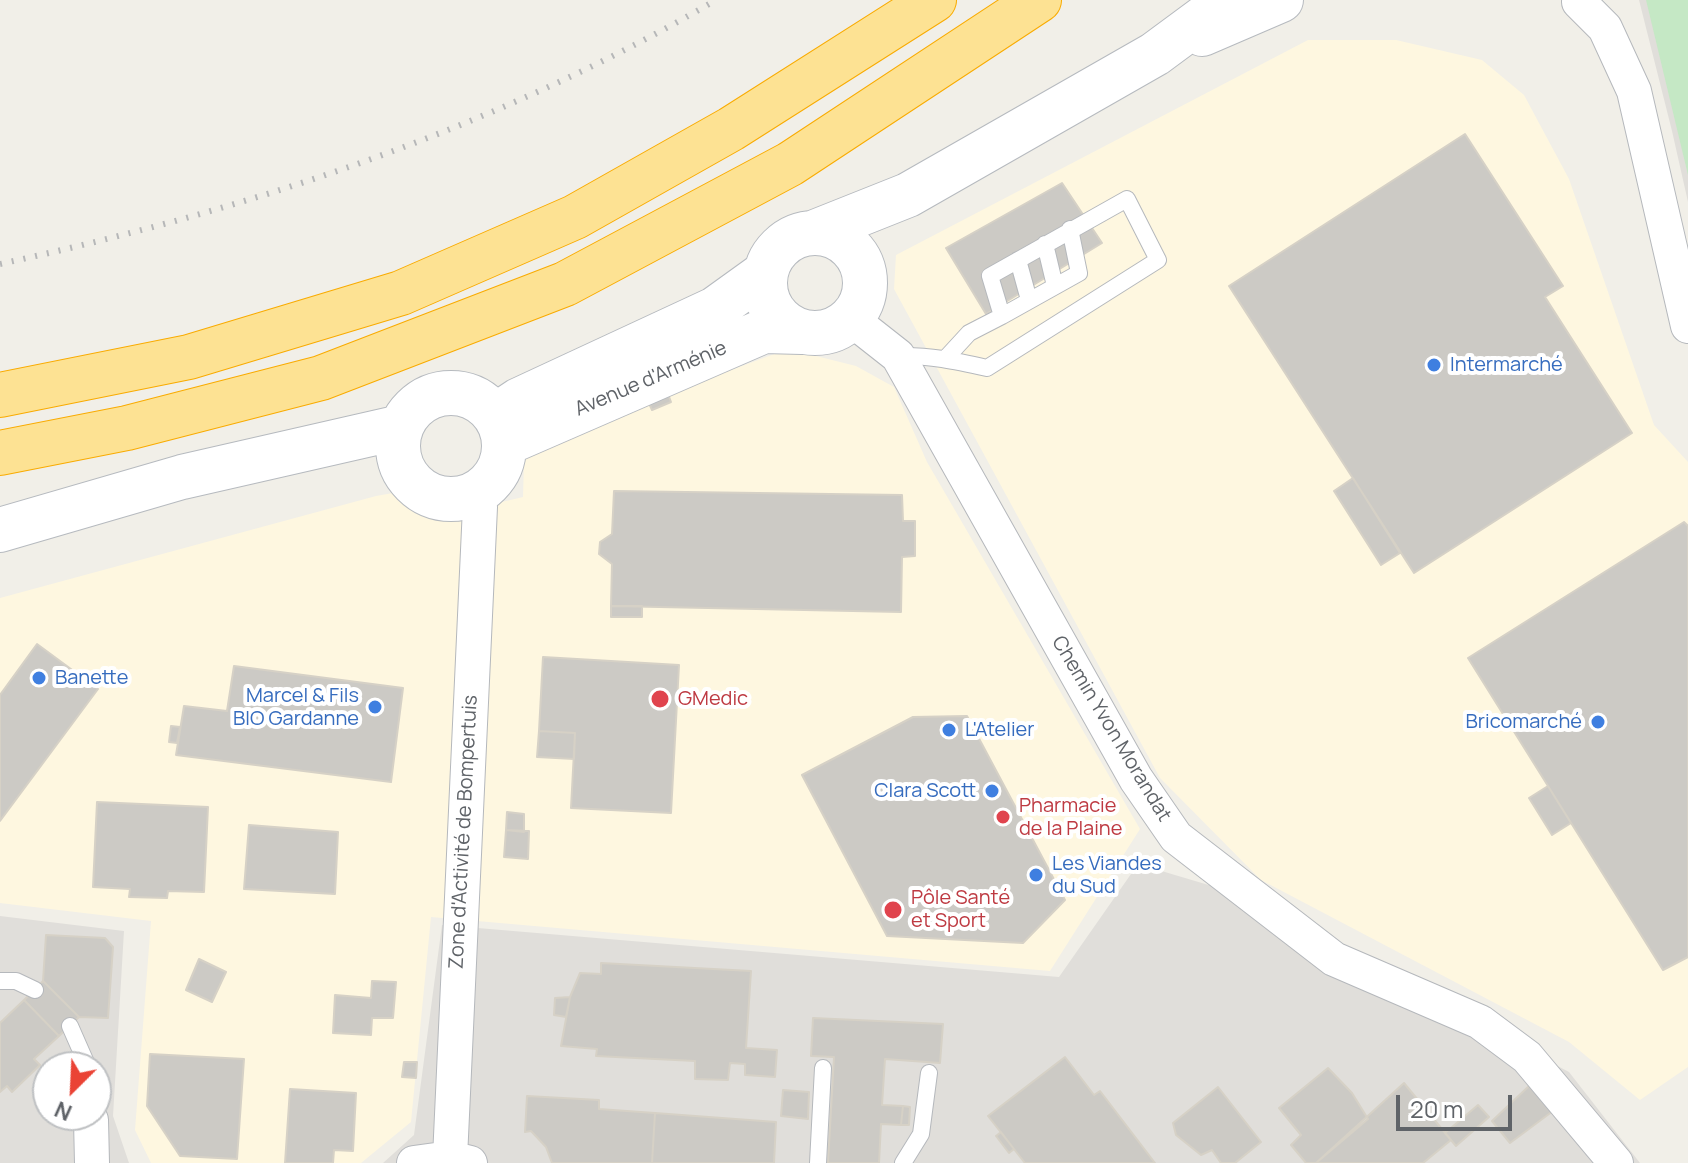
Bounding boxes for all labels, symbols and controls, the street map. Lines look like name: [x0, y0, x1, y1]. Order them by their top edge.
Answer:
street label: Avenue d'Arménie: [571, 336, 731, 422]
place label: Intermarché: [1450, 353, 1563, 377]
marker: Intermarché: [1425, 356, 1443, 374]
street label: Chemin Yvon Morandat: [1046, 632, 1176, 826]
place label: Banette: [55, 666, 128, 690]
marker: Banette: [30, 669, 48, 687]
place label: Marcel & Fils BIO Gardanne: [233, 684, 359, 731]
place label: GMedic: [678, 687, 748, 711]
marker: GMedic: [649, 688, 671, 710]
street label: Zone d'Activité de Bompertuis: [445, 694, 483, 970]
marker: Marcel & Fils BIO Gardanne: [366, 698, 384, 716]
place label: Bricomarché: [1466, 710, 1582, 734]
marker: Bricomarché: [1589, 713, 1607, 731]
place label: L'Atelier: [965, 718, 1034, 742]
marker: L'Atelier: [940, 721, 958, 739]
place label: Clara Scott: [874, 779, 976, 803]
marker: Clara Scott: [983, 782, 1001, 800]
place label: Pharmacie de la Plaine: [1019, 794, 1122, 841]
marker: Pharmacie de la Plaine: [994, 808, 1012, 826]
place label: Les Viandes du Sud: [1052, 852, 1162, 899]
marker: Les Viandes du Sud: [1027, 866, 1045, 884]
place label: Pôle Santé et Sport: [911, 886, 1010, 933]
marker: Pôle Santé et Sport: [882, 899, 904, 921]
north arrow: [32, 1051, 112, 1131]
scale bar: [1400, 1079, 1516, 1129]
text: 20 m: [1410, 1092, 1463, 1125]
text: N: [50, 1094, 76, 1128]

